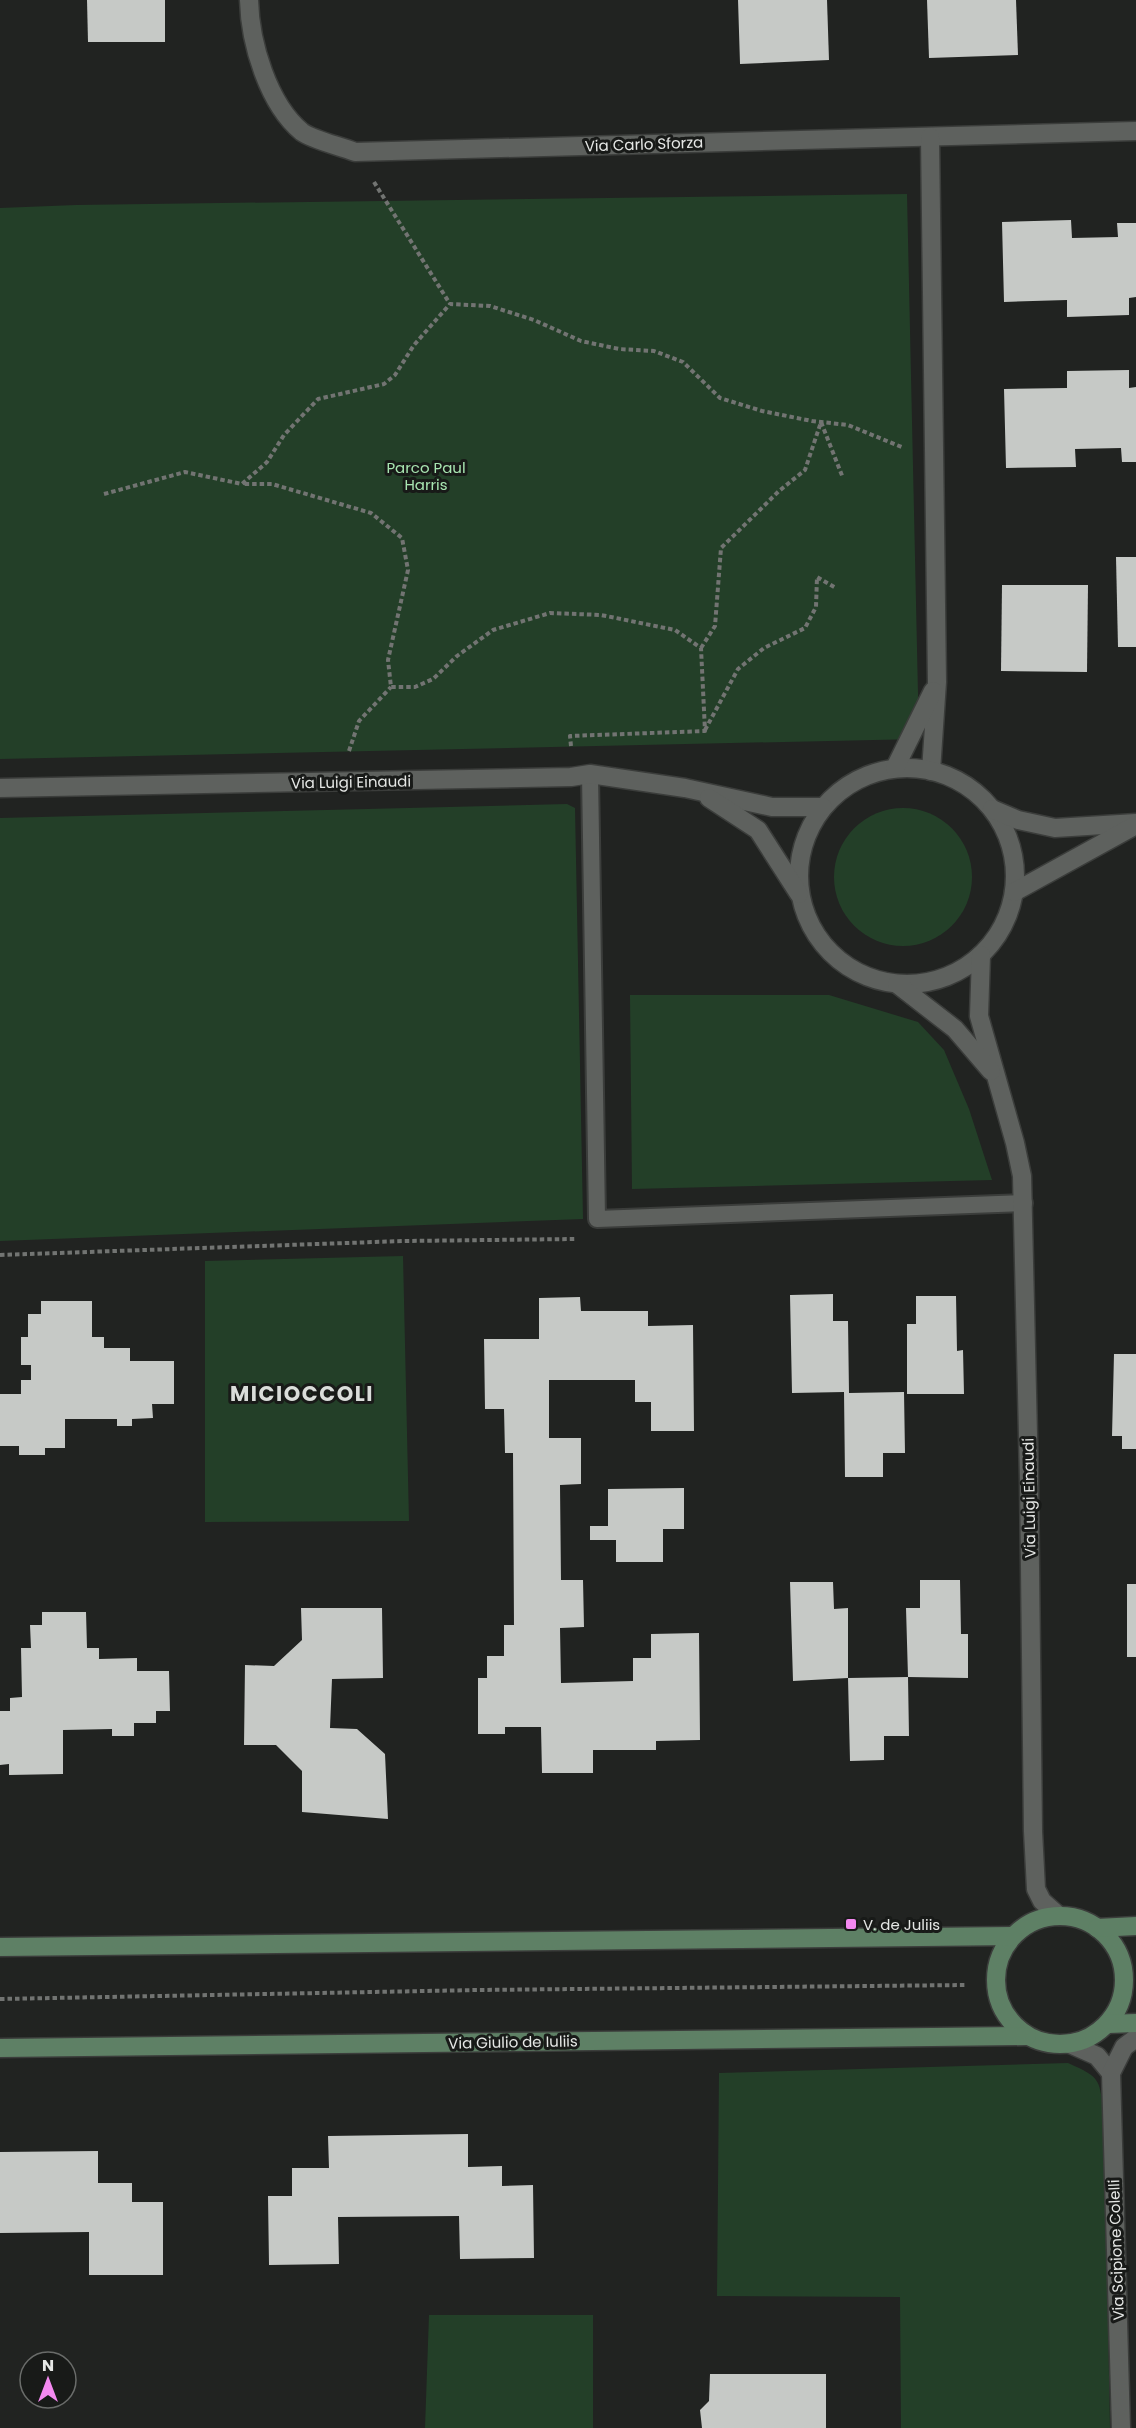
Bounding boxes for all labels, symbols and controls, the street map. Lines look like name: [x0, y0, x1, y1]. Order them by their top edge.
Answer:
street label: Via Carlo Sforza: [584, 131, 704, 157]
park label: Parco Paul Harris: [386, 457, 466, 495]
street label: Via Luigi Einaudi: [291, 770, 411, 794]
district label: MICIOCCOLI: [230, 1379, 374, 1408]
street label: Via Luigi Einaudi: [1017, 1438, 1041, 1558]
place label: V. de Juliis: [863, 1914, 940, 1935]
marker: V. de Juliis: [844, 1917, 858, 1931]
street label: Via Giulio de Iuliis: [448, 2030, 578, 2054]
street label: Via Scipione Colelli: [1103, 2179, 1129, 2321]
north arrow: [18, 2350, 78, 2410]
text: N: [42, 2354, 54, 2377]

